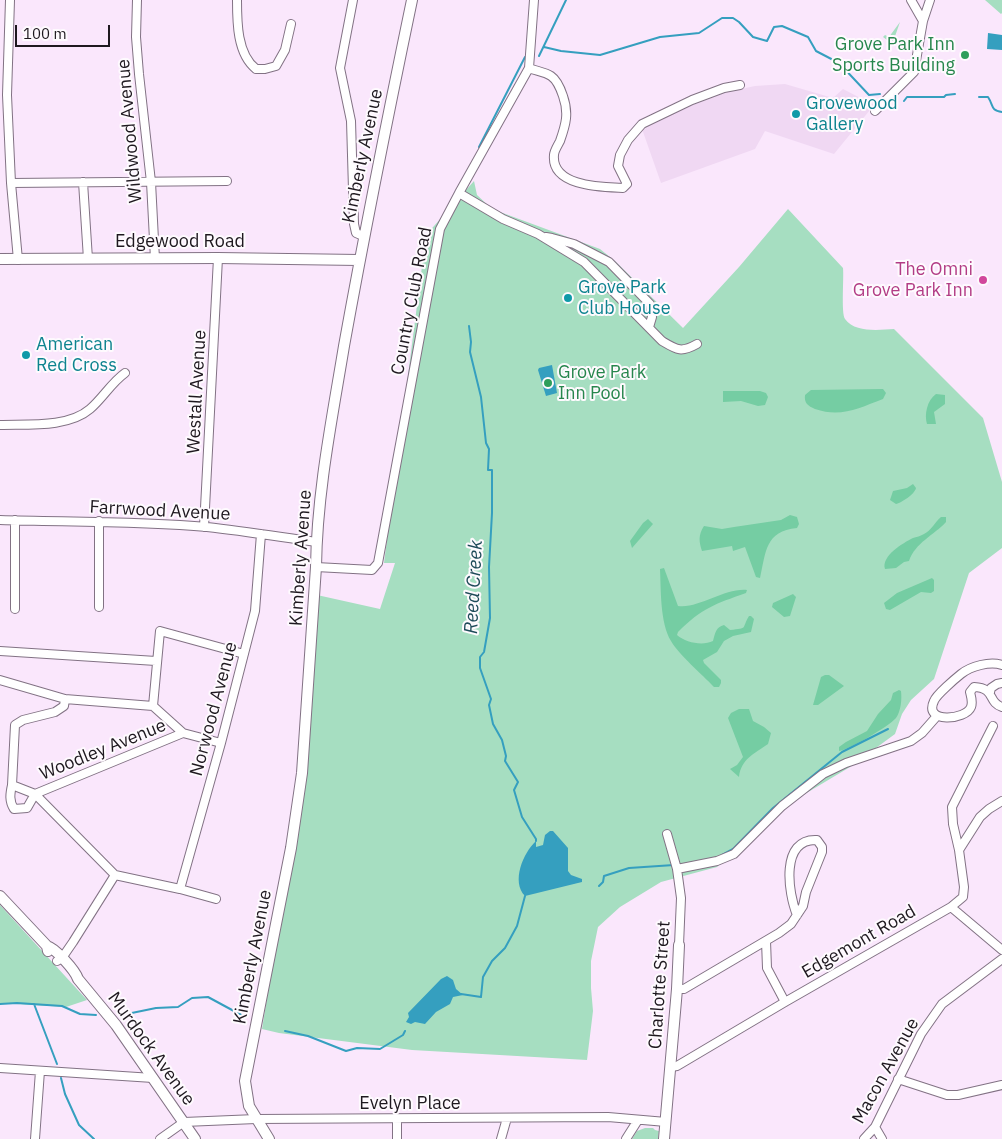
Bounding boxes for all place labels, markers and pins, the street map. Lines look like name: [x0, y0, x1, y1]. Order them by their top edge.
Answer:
place label: Grove Park Inn Sports Building: [832, 34, 955, 76]
marker: Grove Park Inn Sports Building: [959, 49, 971, 61]
place label: Grovewood Gallery: [806, 93, 898, 136]
marker: Grovewood Gallery: [790, 108, 802, 120]
place label: The Omni Grove Park Inn: [853, 259, 973, 302]
marker: The Omni Grove Park Inn: [977, 274, 989, 286]
place label: Grove Park Club House: [578, 277, 671, 320]
marker: Grove Park Club House: [562, 292, 574, 304]
place label: American Red Cross: [36, 334, 117, 376]
marker: American Red Cross: [20, 349, 32, 361]
place label: Grove Park Inn Pool: [558, 362, 646, 404]
marker: Grove Park Inn Pool: [542, 377, 554, 389]

